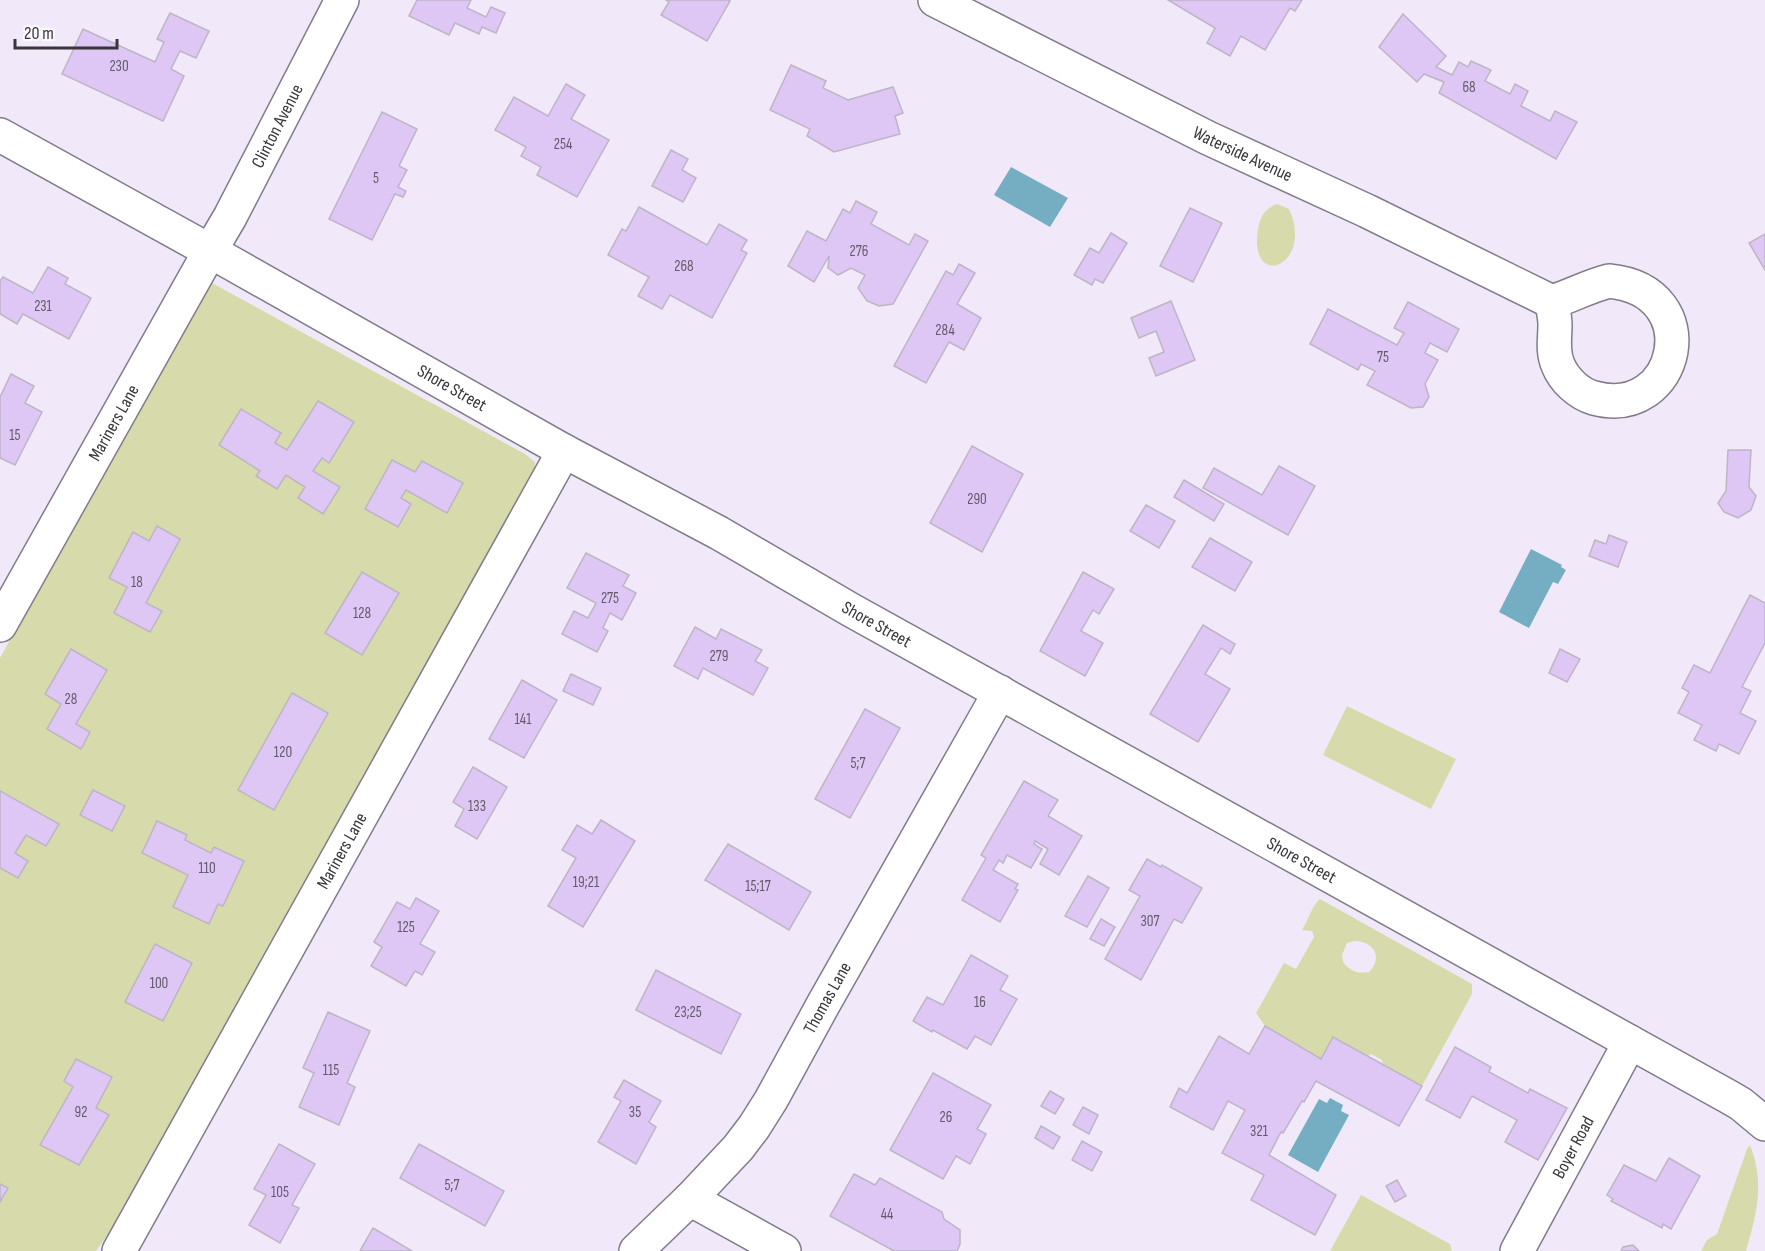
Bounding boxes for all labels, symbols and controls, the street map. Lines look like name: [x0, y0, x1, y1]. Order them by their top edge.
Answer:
scale bar: [15, 12, 117, 50]
text: 20 m: [24, 23, 54, 44]
house number: 230: [109, 57, 129, 76]
house number: 68: [1462, 78, 1476, 97]
street label: Clinton Avenue: [247, 81, 307, 171]
street label: Waterside Avenue: [1189, 122, 1296, 186]
house number: 254: [554, 135, 572, 154]
house number: 5: [373, 169, 379, 188]
house number: 276: [850, 242, 868, 261]
house number: 268: [674, 257, 694, 276]
house number: 231: [34, 297, 53, 316]
house number: 284: [935, 321, 955, 340]
house number: 75: [1377, 348, 1389, 367]
street label: Shore Street: [414, 360, 491, 416]
street label: Mariners Lane: [84, 381, 143, 464]
house number: 15: [9, 426, 21, 445]
house number: 290: [967, 490, 987, 509]
house number: 18: [131, 573, 143, 592]
house number: 275: [601, 589, 619, 608]
street label: Shore Street: [838, 597, 915, 652]
house number: 128: [353, 604, 371, 623]
house number: 279: [710, 647, 728, 666]
house number: 28: [65, 690, 77, 709]
house number: 141: [515, 710, 532, 729]
house number: 120: [274, 743, 292, 762]
house number: 5;7: [851, 754, 865, 773]
house number: 133: [468, 797, 486, 816]
street label: Mariners Lane: [312, 809, 371, 893]
street label: Shore Street: [1263, 832, 1340, 888]
house number: 110: [198, 859, 216, 878]
house number: 19;21: [573, 873, 600, 892]
house number: 15;17: [745, 877, 771, 896]
house number: 307: [1141, 912, 1159, 931]
house number: 125: [397, 918, 415, 937]
street label: Thomas Lane: [799, 958, 856, 1037]
house number: 100: [150, 974, 168, 993]
house number: 16: [974, 993, 986, 1012]
house number: 23;25: [674, 1003, 702, 1022]
house number: 115: [323, 1061, 339, 1080]
house number: 92: [75, 1103, 87, 1122]
house number: 35: [629, 1103, 641, 1122]
house number: 26: [940, 1108, 952, 1127]
street label: Boyer Road: [1548, 1113, 1598, 1182]
house number: 321: [1250, 1122, 1269, 1141]
house number: 5;7: [445, 1176, 459, 1195]
house number: 105: [271, 1183, 289, 1202]
house number: 44: [881, 1205, 893, 1224]

